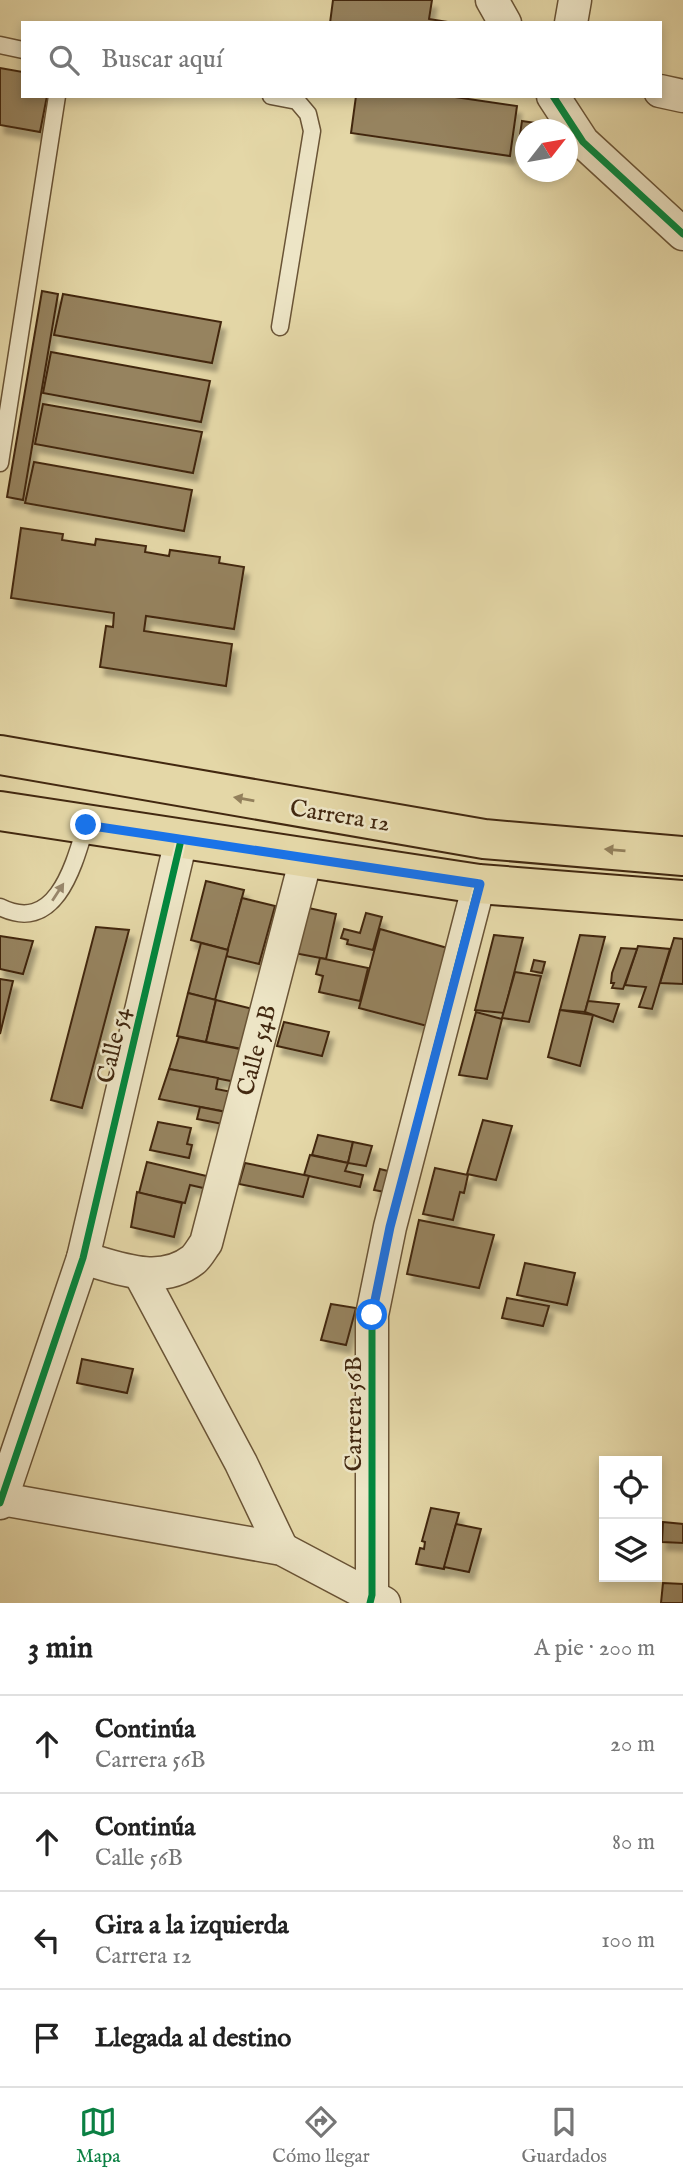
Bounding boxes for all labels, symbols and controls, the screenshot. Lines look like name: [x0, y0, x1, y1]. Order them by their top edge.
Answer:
search box: [21, 21, 662, 98]
icon: search: [45, 41, 83, 79]
text: Buscar aquí: [101, 43, 223, 76]
north arrow: [515, 119, 578, 182]
one-way arrow: [233, 793, 255, 804]
street label: Carrera 12: [288, 793, 392, 840]
route end: [70, 809, 101, 840]
one-way arrow: [604, 844, 626, 855]
one-way arrow: [52, 882, 65, 902]
street label: Calle 54B: [230, 1001, 284, 1099]
street label: Calle 54: [91, 1004, 138, 1086]
route start: [356, 1299, 387, 1330]
street label: Carrera 56B: [339, 1356, 370, 1472]
map controls: [599, 1456, 662, 1582]
button: locate: [599, 1456, 662, 1519]
button: layers: [599, 1519, 662, 1582]
text: 3 min: [28, 1630, 93, 1668]
text: A pie · 200 m: [534, 1634, 655, 1663]
text: Continúa: [95, 1713, 196, 1746]
icon: ahead: [28, 1725, 66, 1763]
text: 20 m: [610, 1730, 655, 1759]
text: Carrera 56B: [95, 1746, 205, 1775]
text: Continúa: [95, 1811, 196, 1844]
icon: ahead: [28, 1823, 66, 1861]
text: 80 m: [612, 1828, 655, 1857]
text: Calle 56B: [95, 1844, 183, 1873]
text: Gira a la izquierda: [95, 1909, 289, 1942]
icon: left: [28, 1921, 66, 1959]
text: 100 m: [601, 1926, 655, 1955]
text: Carrera 12: [95, 1942, 192, 1971]
icon: arrive: [28, 2019, 66, 2057]
text: Llegada al destino: [95, 2022, 291, 2055]
tab: Mapa: [76, 2103, 121, 2169]
tab: Cómo llegar: [272, 2103, 370, 2169]
tab: Guardados: [522, 2103, 607, 2169]

